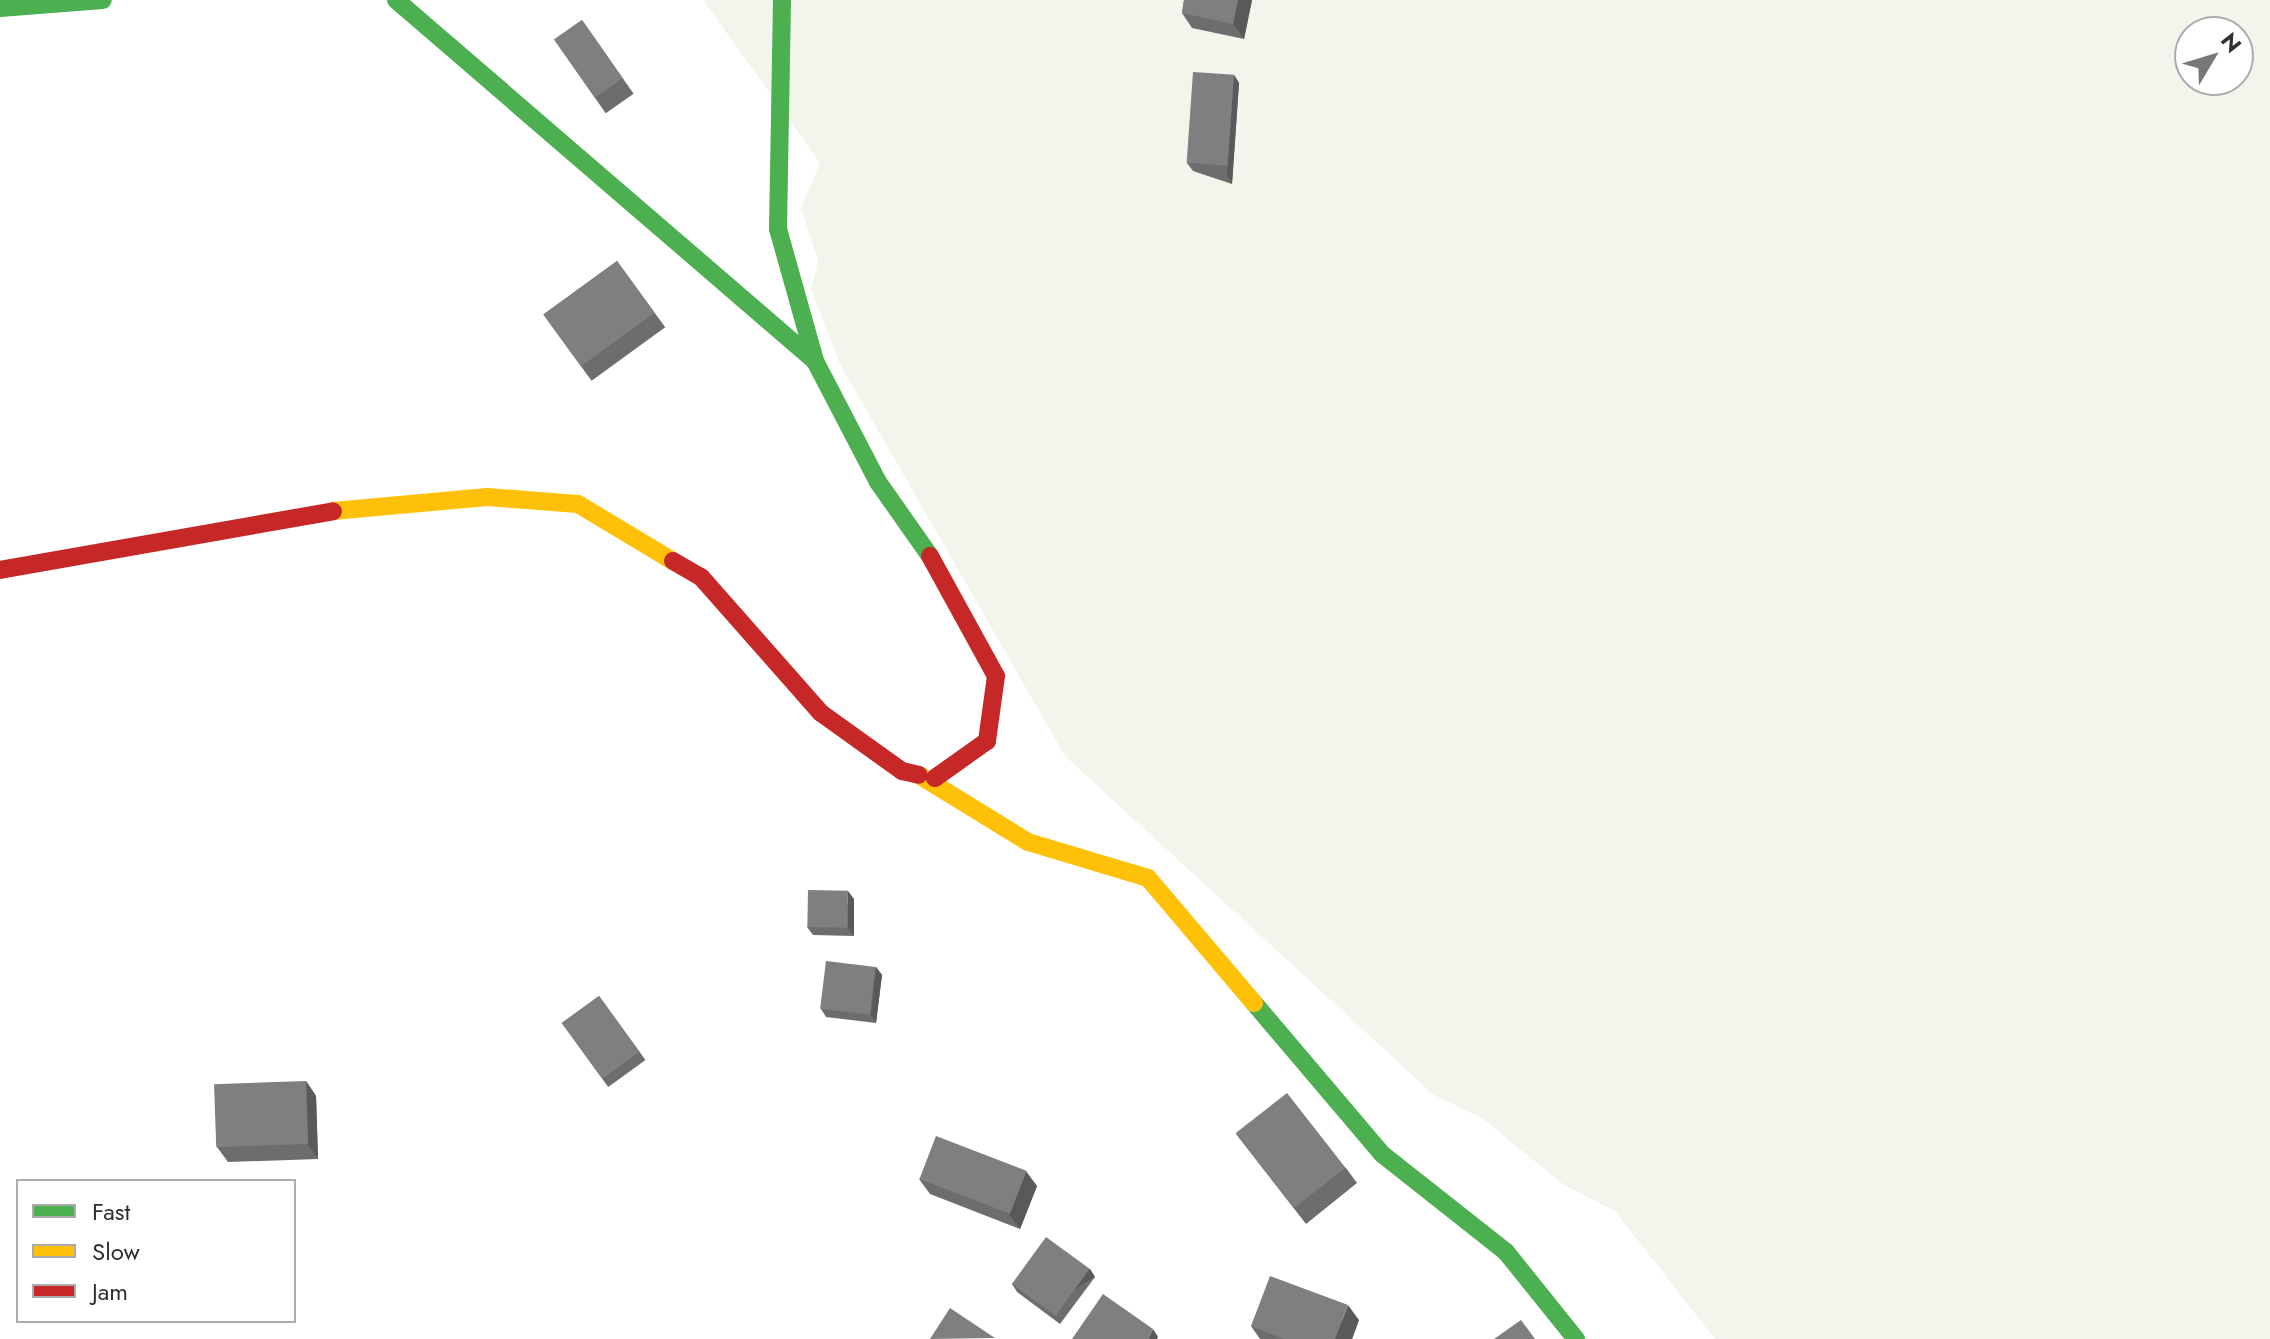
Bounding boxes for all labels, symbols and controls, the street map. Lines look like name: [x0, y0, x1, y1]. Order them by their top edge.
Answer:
north arrow: [2174, 16, 2254, 96]
text: N: [2213, 26, 2249, 59]
legend: [16, 1179, 296, 1323]
text: Fast: [92, 1194, 130, 1229]
text: Slow: [92, 1234, 140, 1269]
text: Jam: [92, 1274, 128, 1309]

